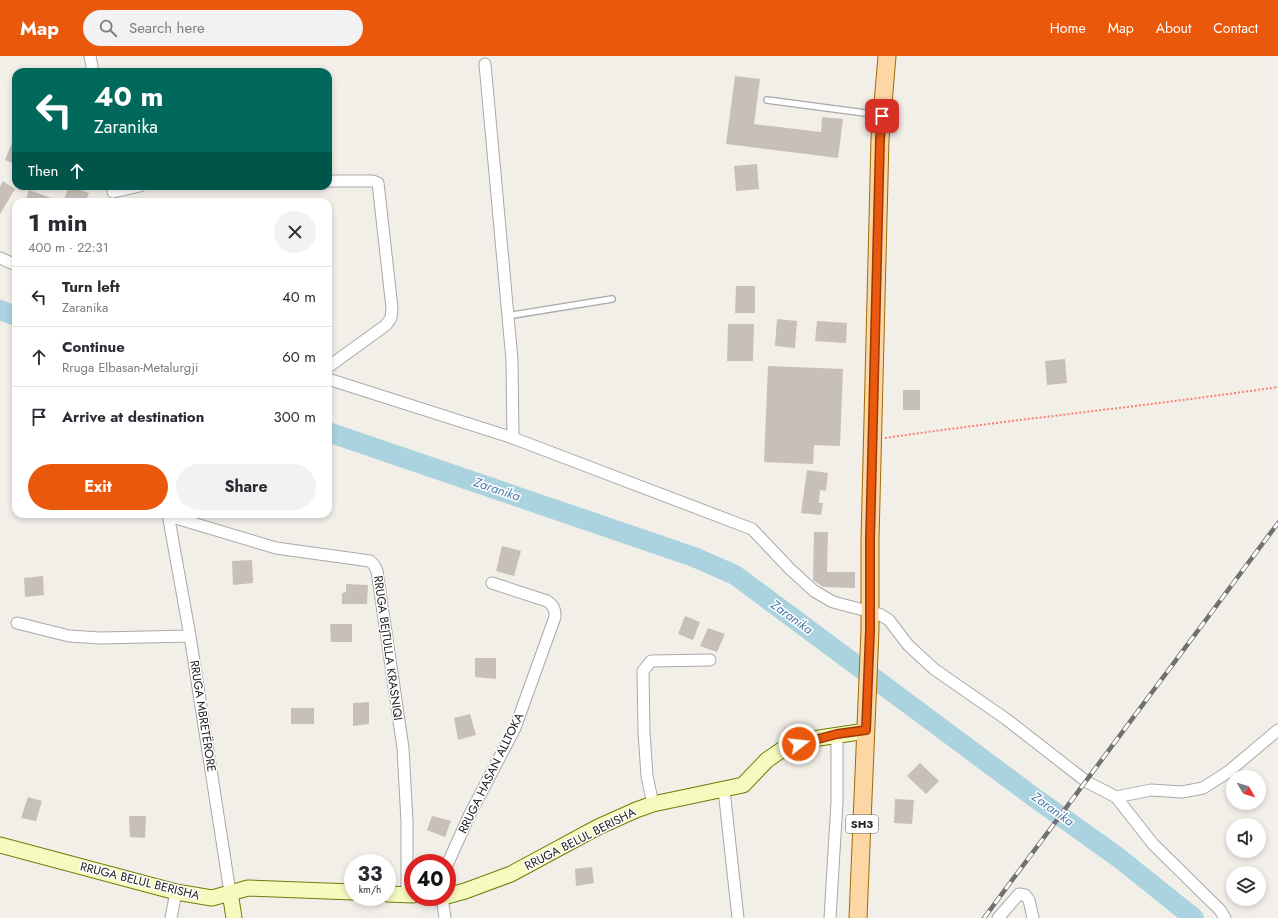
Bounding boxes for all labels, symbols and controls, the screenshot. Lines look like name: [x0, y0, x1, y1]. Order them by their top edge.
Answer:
search box: [83, 10, 363, 46]
text: Map: [20, 15, 59, 42]
icon: search: [97, 17, 119, 39]
text: Search here: [129, 17, 205, 39]
text: Home: [1050, 18, 1086, 38]
text: Map: [1108, 18, 1134, 38]
text: About: [1156, 18, 1191, 38]
text: Contact: [1213, 18, 1258, 38]
text: 40 m: [94, 76, 163, 117]
icon: left: [28, 84, 80, 136]
pin: [865, 99, 899, 133]
icon: arrive: [871, 105, 893, 127]
text: Zaranika: [94, 114, 158, 140]
text: Then: [28, 160, 58, 182]
icon: ahead: [66, 160, 88, 182]
text: 1 min: [28, 205, 88, 240]
button: close: [274, 211, 316, 253]
text: 400 m · 22:31: [28, 238, 109, 257]
text: Turn left: [62, 276, 120, 298]
icon: left: [28, 286, 50, 308]
text: 40 m: [282, 286, 316, 308]
text: Zaranika: [62, 298, 108, 317]
text: Continue: [62, 336, 125, 358]
icon: ahead: [28, 346, 50, 368]
text: 60 m: [282, 346, 316, 368]
text: Rruga Elbasan-Metalurgji: [62, 358, 198, 377]
icon: arrive: [28, 406, 50, 428]
text: Arrive at destination: [62, 406, 204, 428]
text: 300 m: [274, 406, 316, 428]
button: Exit: [28, 464, 168, 510]
button: Share: [176, 464, 316, 510]
water label: Zaranika: [470, 472, 523, 506]
street label: RRUGA BEJTULLA KRASNIQI: [369, 574, 407, 722]
water label: Zaranika: [766, 595, 817, 639]
street label: RRUGA MBRETËRORE: [185, 659, 221, 773]
street label: RRUGA HASAN ALLTOKA: [454, 710, 528, 836]
position arrow: [778, 723, 820, 765]
north arrow: [1226, 770, 1266, 810]
map controls: [1226, 770, 1266, 906]
water label: Zaranika: [1027, 787, 1078, 831]
street label: RRUGA BELUL BERISHA: [521, 803, 639, 875]
road number: SH3: [846, 815, 878, 833]
button: sound: [1226, 818, 1266, 858]
speed limit sign: 40: [404, 854, 456, 906]
street label: RRUGA BELUL BERISHA: [78, 857, 202, 905]
text: 33: [358, 860, 382, 889]
button: layers: [1226, 866, 1266, 906]
text: km/h: [359, 882, 381, 897]

